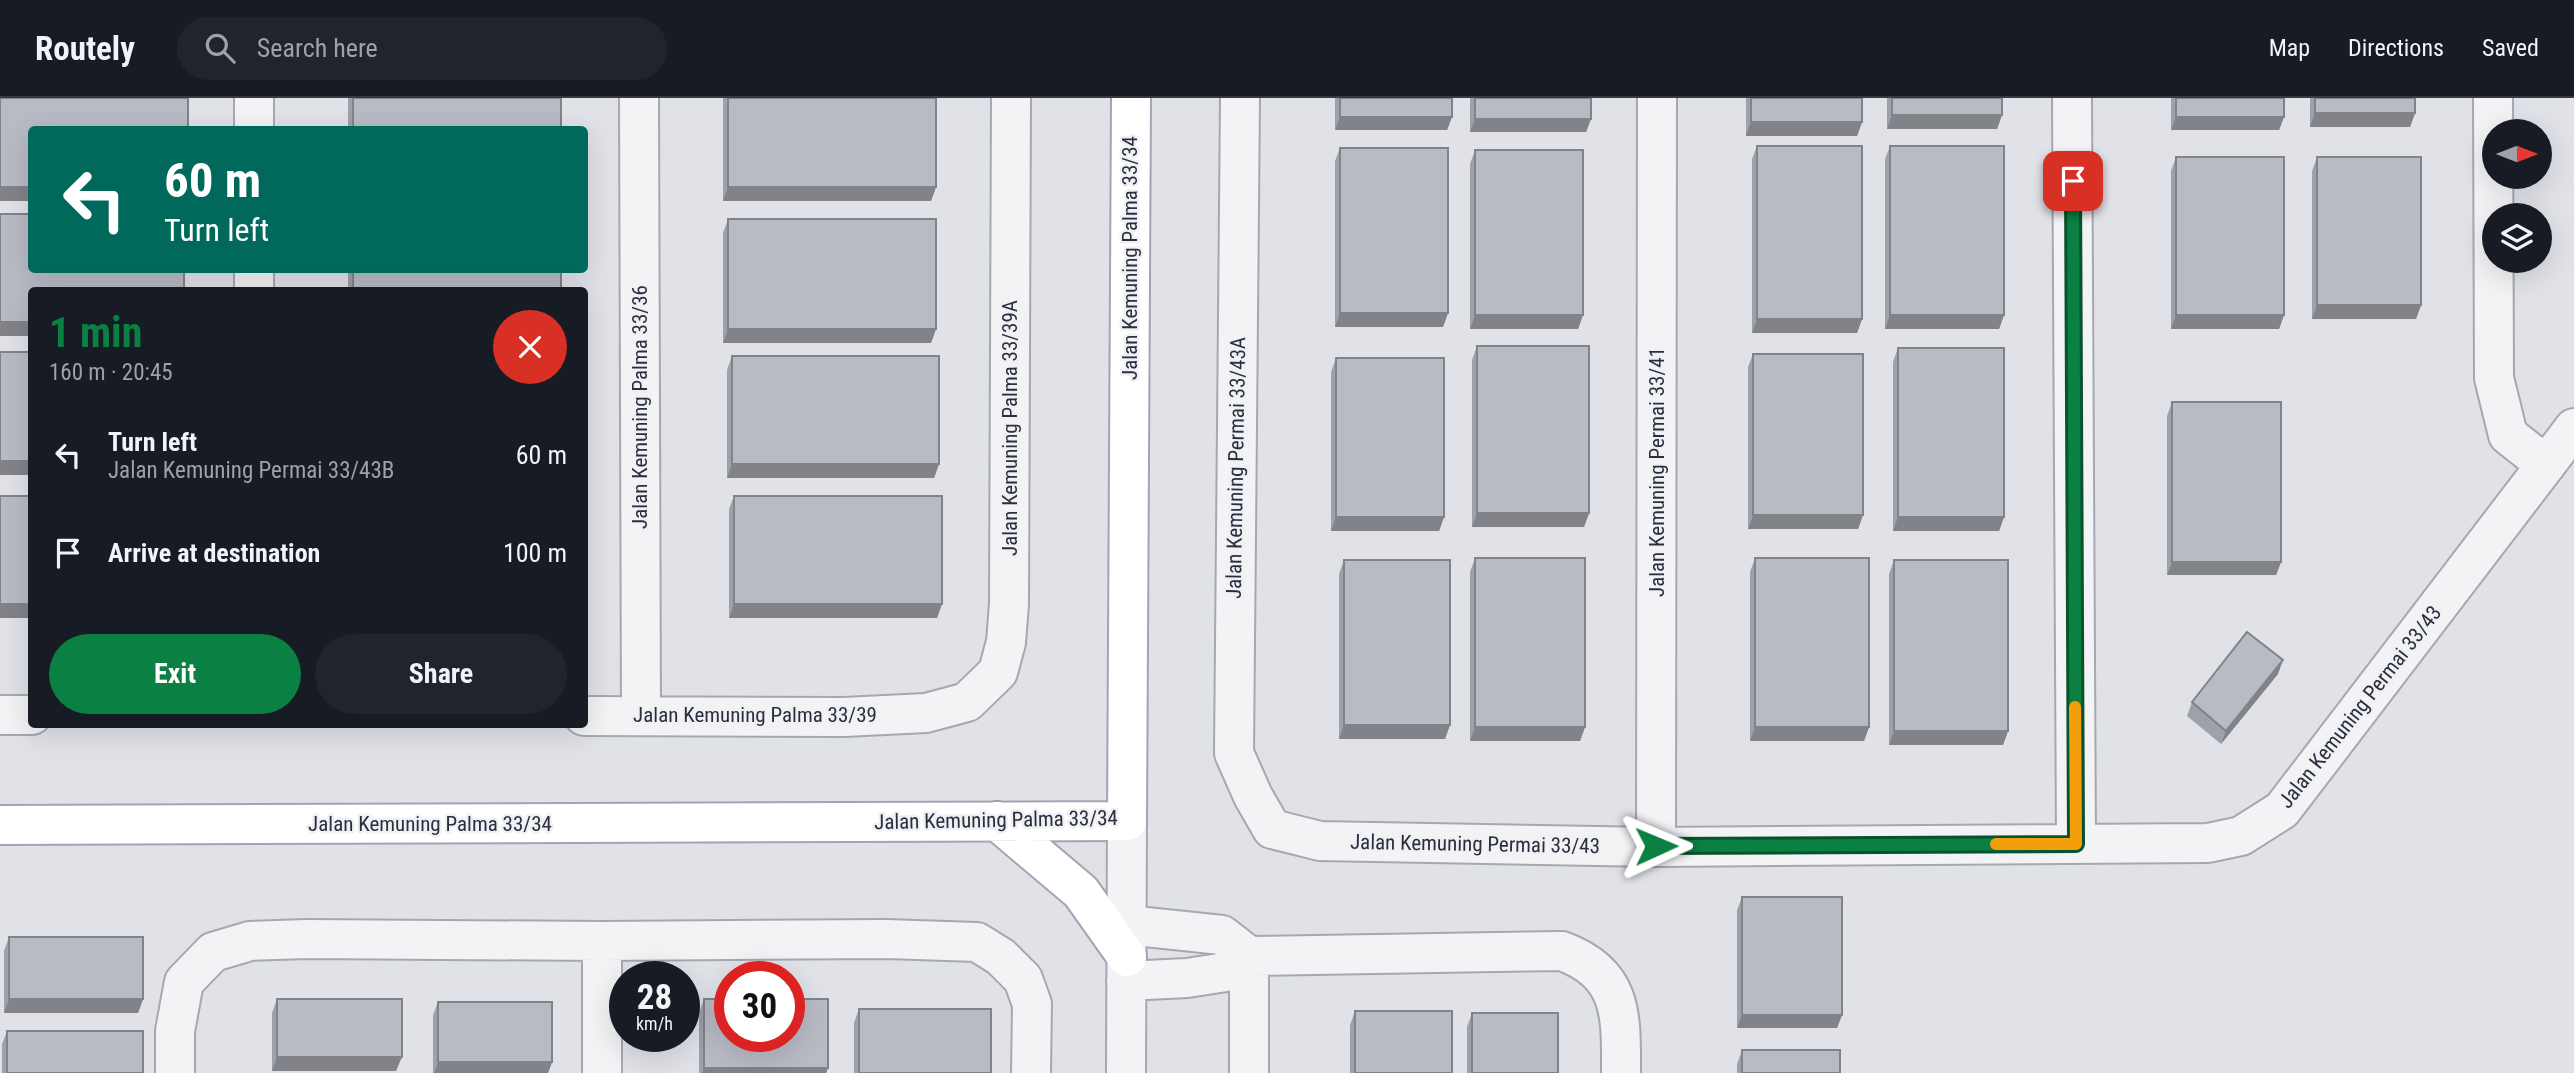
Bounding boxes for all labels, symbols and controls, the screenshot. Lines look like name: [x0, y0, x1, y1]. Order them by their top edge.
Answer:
search box: [177, 17, 667, 80]
text: Routely: [35, 29, 135, 68]
icon: search: [201, 29, 239, 67]
text: Search here: [257, 33, 378, 63]
text: Map: [2269, 34, 2310, 62]
text: Directions: [2348, 34, 2444, 62]
text: Saved: [2482, 34, 2539, 62]
north arrow: [2482, 119, 2552, 189]
map controls: [2482, 119, 2552, 273]
street label: Jalan Kemuning Palma 33/34: [1118, 136, 1142, 380]
pin: [2043, 151, 2103, 211]
text: 60 m: [164, 152, 261, 209]
icon: left: [49, 154, 140, 245]
icon: arrive: [2054, 162, 2092, 200]
button: layers: [2482, 203, 2552, 273]
text: Turn left: [164, 211, 269, 249]
street label: Jalan Kemuning Palma 33/36: [628, 285, 652, 529]
street label: Jalan Kemuning Palma 33/39A: [998, 300, 1022, 556]
text: 1 min: [49, 308, 142, 357]
button: close: [493, 310, 567, 384]
street label: Jalan Kemuning Permai 33/43A: [1222, 337, 1250, 599]
street label: Jalan Kemuning Permai 33/41: [1645, 347, 1669, 597]
text: 160 m · 20:45: [49, 359, 173, 386]
text: Turn left: [108, 427, 197, 457]
icon: left: [49, 436, 87, 474]
text: 60 m: [516, 440, 567, 470]
text: Jalan Kemuning Permai 33/43B: [108, 457, 394, 484]
icon: arrive: [49, 534, 87, 572]
text: Arrive at destination: [108, 538, 320, 568]
text: 100 m: [503, 538, 567, 568]
street label: Jalan Kemuning Permai 33/43: [2274, 601, 2446, 813]
button: Exit: [49, 634, 301, 714]
button: Share: [315, 634, 567, 714]
street label: Jalan Kemuning Palma 33/39: [633, 703, 877, 727]
street label: Jalan Kemuning Palma 33/34: [874, 806, 1118, 834]
position arrow: [1619, 809, 1693, 883]
street label: Jalan Kemuning Palma 33/34: [308, 812, 552, 836]
street label: Jalan Kemuning Permai 33/43: [1350, 830, 1600, 858]
speed limit sign: 30: [714, 961, 805, 1052]
text: 28: [637, 977, 672, 1018]
text: km/h: [636, 1013, 673, 1034]

